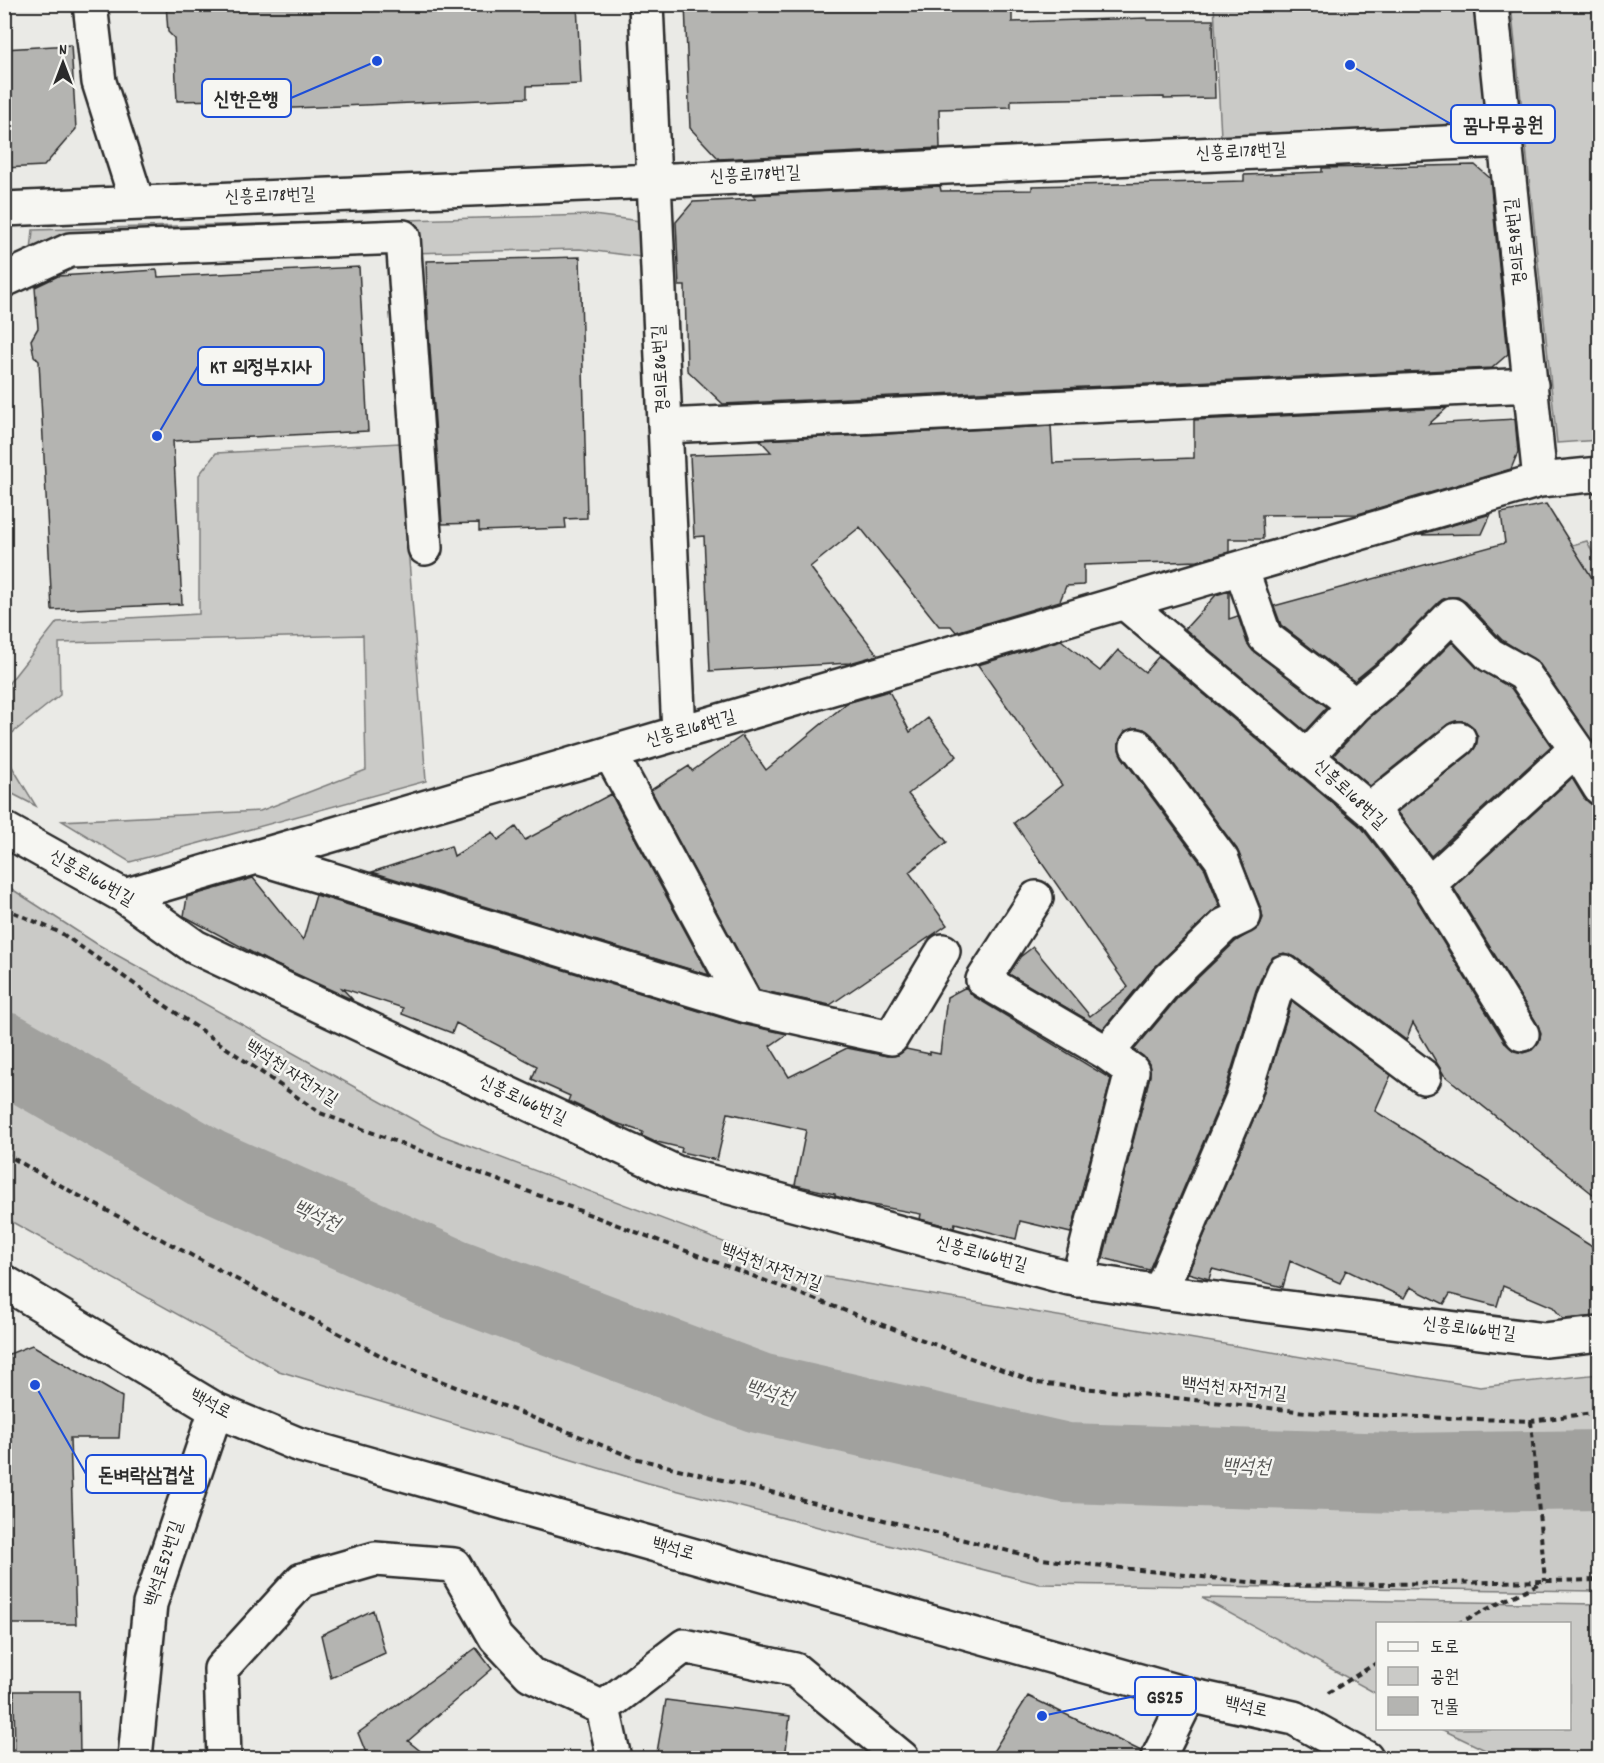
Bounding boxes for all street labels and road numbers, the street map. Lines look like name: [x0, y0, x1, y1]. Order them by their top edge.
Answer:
street label: 신흥로178번길: [1195, 138, 1287, 168]
street label: 신흥로178번길: [709, 161, 801, 191]
street label: 신흥로178번길: [224, 183, 316, 211]
street label: 경의로98번길: [1500, 196, 1534, 287]
street label: 경의로86번길: [647, 324, 677, 414]
street label: 신흥로168번길: [643, 705, 739, 755]
street label: 신흥로168번길: [1307, 754, 1392, 836]
street label: 신흥로166번길: [44, 845, 138, 914]
street label: 백석천 자전거길: [240, 1035, 342, 1113]
street label: 신흥로166번길: [474, 1070, 570, 1132]
street label: 신흥로166번길: [932, 1231, 1030, 1279]
street label: 백석천 자전거길: [717, 1238, 825, 1298]
street label: 신흥로166번길: [1421, 1312, 1518, 1348]
street label: 백석천 자전거길: [1180, 1372, 1288, 1408]
street label: 백석로: [185, 1384, 235, 1426]
street label: 백석로52번길: [139, 1518, 191, 1610]
street label: 백석로: [649, 1532, 697, 1568]
street label: 백석로: [1222, 1691, 1270, 1725]

